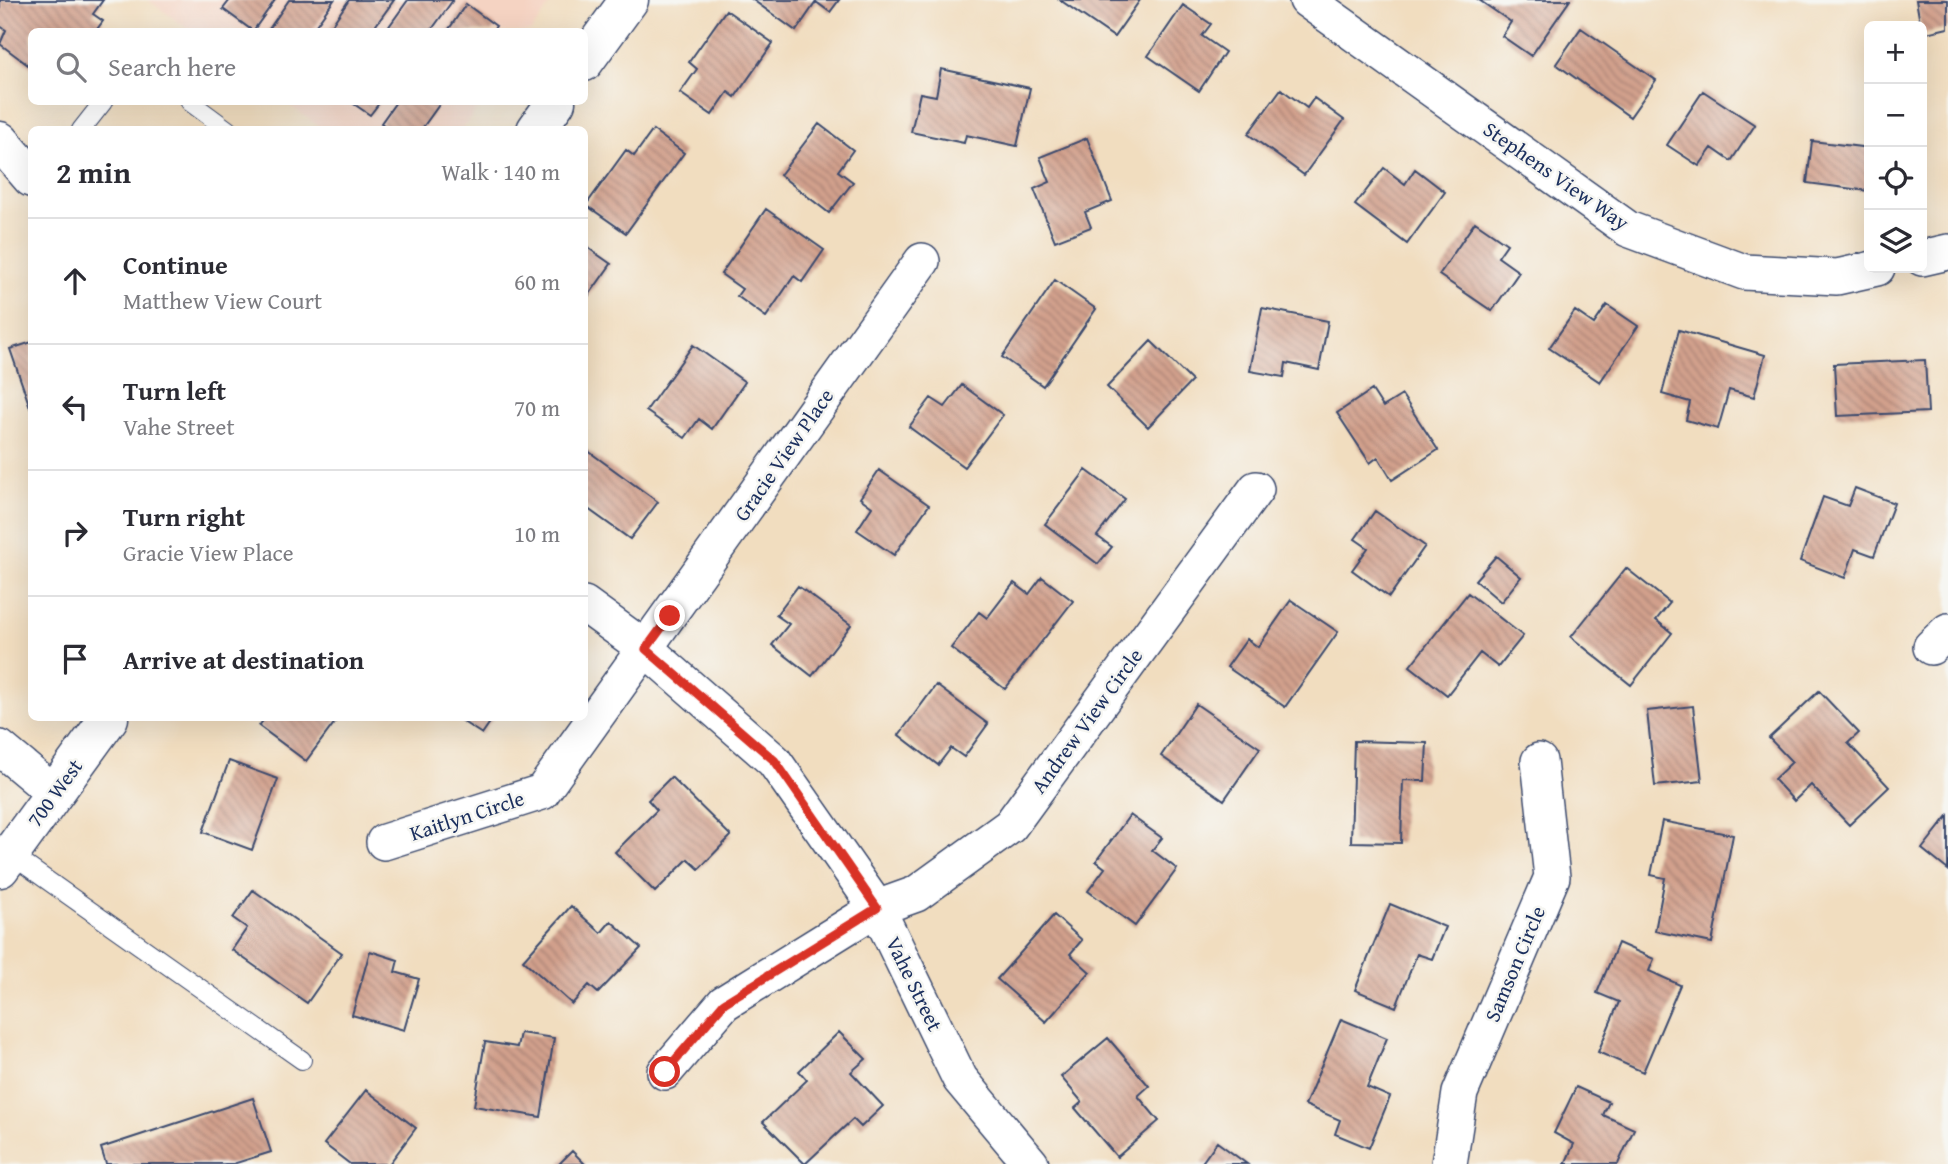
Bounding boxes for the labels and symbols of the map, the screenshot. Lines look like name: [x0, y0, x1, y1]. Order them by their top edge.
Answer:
street label: Stephens View Way: [1477, 114, 1636, 238]
street label: Gracie View Place: [726, 382, 841, 527]
route end: [654, 600, 685, 631]
street label: Andrew View Circle: [1023, 642, 1150, 800]
street label: 700 West: [19, 752, 90, 833]
street label: Kaitlyn Circle: [406, 782, 528, 849]
street label: Samson Circle: [1476, 901, 1553, 1027]
street label: Vahe Street: [878, 931, 951, 1037]
route start: [649, 1056, 680, 1087]

